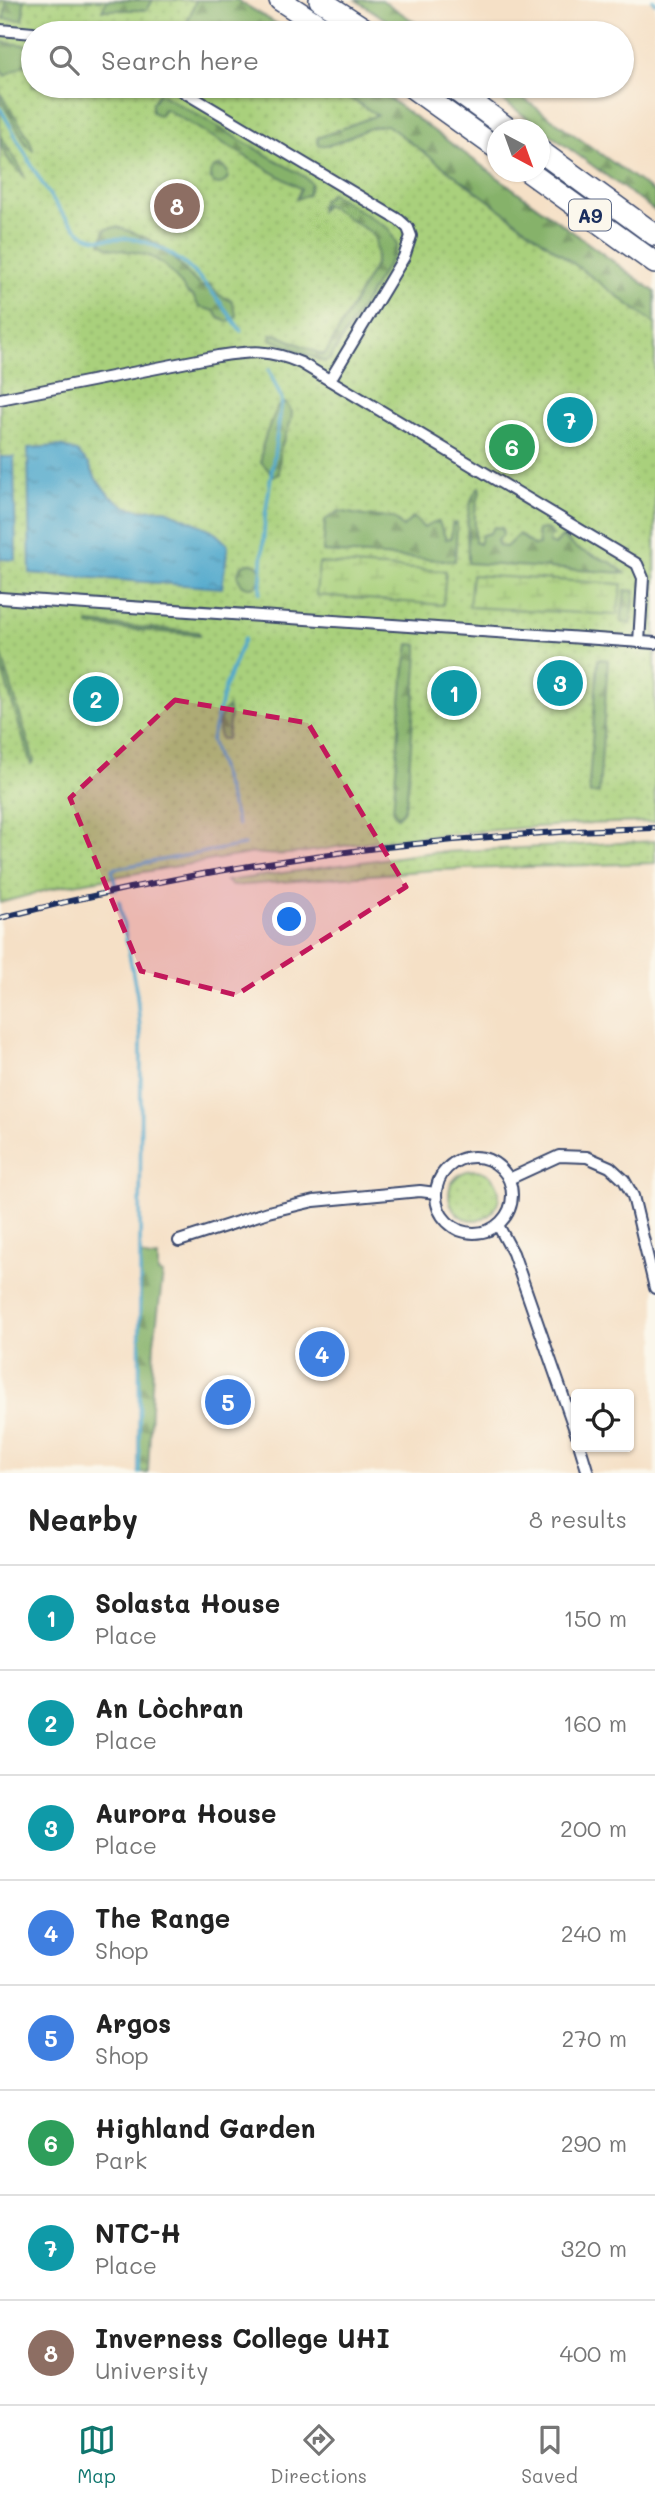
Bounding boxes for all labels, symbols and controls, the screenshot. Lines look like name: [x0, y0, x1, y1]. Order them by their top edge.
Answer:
search box: [21, 21, 634, 98]
icon: search: [45, 41, 83, 79]
text: Search here: [101, 43, 259, 77]
north arrow: [487, 119, 550, 182]
pin: 8: [154, 180, 200, 232]
road number: A9: [569, 200, 611, 230]
pin: 7: [547, 394, 593, 446]
pin: 6: [489, 421, 535, 473]
pin: 3: [537, 657, 583, 709]
pin: 1: [431, 667, 477, 719]
pin: 2: [73, 673, 119, 725]
your location: [272, 902, 306, 936]
pin: 4: [299, 1328, 345, 1380]
pin: 5: [205, 1376, 251, 1428]
map controls: [571, 1389, 634, 1452]
button: locate: [571, 1389, 634, 1452]
text: Nearby: [28, 1499, 138, 1539]
text: 8 results: [529, 1504, 627, 1534]
text: Solasta House: [95, 1586, 280, 1620]
text: 1: [46, 1603, 56, 1633]
text: 150 m: [563, 1603, 627, 1633]
text: Place: [95, 1620, 157, 1650]
text: An Lòchran: [95, 1691, 243, 1725]
text: 2: [45, 1708, 57, 1738]
text: 160 m: [563, 1708, 627, 1738]
text: Place: [95, 1725, 157, 1755]
text: Aurora House: [95, 1796, 276, 1830]
text: 3: [44, 1813, 58, 1843]
text: 200 m: [560, 1813, 627, 1843]
text: Place: [95, 1830, 157, 1860]
text: The Range: [95, 1901, 230, 1935]
text: 4: [44, 1918, 58, 1948]
text: 240 m: [561, 1918, 627, 1948]
text: Shop: [95, 1935, 149, 1965]
text: Argos: [95, 2006, 171, 2040]
text: 5: [44, 2023, 58, 2053]
text: 270 m: [562, 2023, 627, 2053]
text: Shop: [95, 2040, 149, 2070]
text: Highland Garden: [95, 2111, 315, 2145]
text: 6: [44, 2128, 58, 2158]
text: 290 m: [561, 2128, 627, 2158]
text: Park: [95, 2145, 147, 2175]
text: NTC-H: [95, 2216, 181, 2250]
text: 7: [45, 2233, 57, 2263]
text: 320 m: [561, 2233, 627, 2263]
text: Place: [95, 2250, 157, 2280]
text: Inverness College UHI: [95, 2321, 390, 2355]
text: 8: [44, 2338, 58, 2368]
text: 400 m: [559, 2338, 627, 2368]
text: University: [95, 2355, 208, 2385]
tab: Map: [77, 2421, 116, 2488]
tab: Directions: [270, 2421, 367, 2488]
tab: Saved: [521, 2421, 578, 2488]

